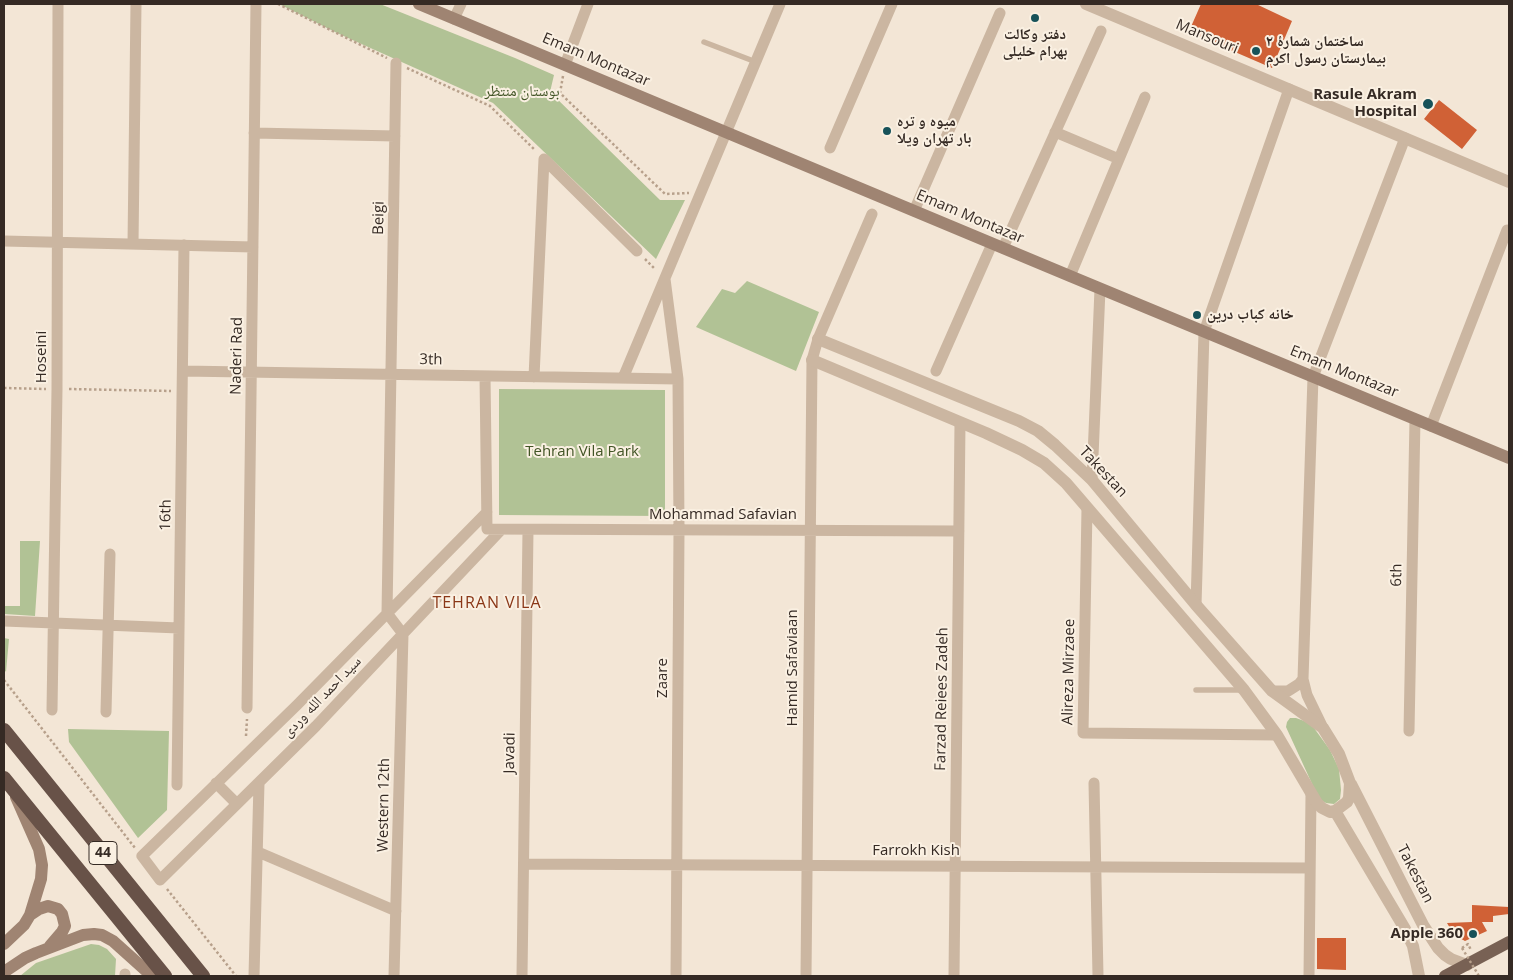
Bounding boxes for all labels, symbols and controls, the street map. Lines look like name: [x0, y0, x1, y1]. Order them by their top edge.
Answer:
marker: دفتر وکالت بهرام خلیلی: [1029, 12, 1041, 24]
street label: Mansouri: [1173, 16, 1241, 58]
place label: دفتر وکالت بهرام خلیلی: [1003, 26, 1067, 61]
street label: Emam Montazar: [539, 29, 653, 91]
place label: ساختمان شمارهٔ ۲ بیمارستان رسول اکرم: [1266, 33, 1386, 68]
marker: ساختمان شمارهٔ ۲ بیمارستان رسول اکرم: [1250, 45, 1262, 57]
park label: بوستان منتظر: [484, 83, 560, 101]
place label: Rasule Akram Hospital: [1313, 86, 1417, 121]
marker: Rasule Akram Hospital: [1421, 97, 1435, 111]
place label: میوه و تره بار تهران ویلا: [897, 113, 971, 148]
marker: میوه و تره بار تهران ویلا: [881, 125, 893, 137]
street label: Emam Montazar: [913, 186, 1027, 248]
street label: Beigi: [370, 201, 388, 235]
place label: خانه کباب درین: [1207, 306, 1294, 324]
marker: خانه کباب درین: [1191, 309, 1203, 321]
street label: Naderi Rad: [227, 317, 247, 395]
street label: Hoseini: [33, 331, 51, 383]
street label: Emam Montazar: [1287, 342, 1401, 402]
street label: 3th: [419, 351, 443, 369]
park label: Tehran Vila Park: [525, 443, 639, 461]
street label: Takestan: [1075, 443, 1131, 501]
street label: 16th: [157, 499, 175, 531]
street label: Mohammad Safavian: [649, 506, 797, 524]
street label: 6th: [1388, 563, 1406, 587]
district label: TEHRAN VILA: [431, 593, 543, 613]
street label: Hamid Safaviaan: [784, 609, 802, 727]
street label: Alireza Mirzaee: [1059, 619, 1079, 725]
street label: Farzad Reiees Zadeh: [932, 627, 952, 771]
street label: سید احمد الله وردی: [279, 653, 365, 741]
street label: Zaare: [654, 658, 672, 698]
street label: Javadi: [501, 732, 519, 774]
street label: Western 12th: [374, 758, 394, 852]
road number: 44: [89, 841, 117, 864]
street label: Farrokh Kish: [872, 842, 960, 860]
street label: Takestan: [1393, 842, 1437, 906]
place label: Apple 360: [1391, 925, 1463, 943]
marker: Apple 360: [1467, 928, 1479, 940]

